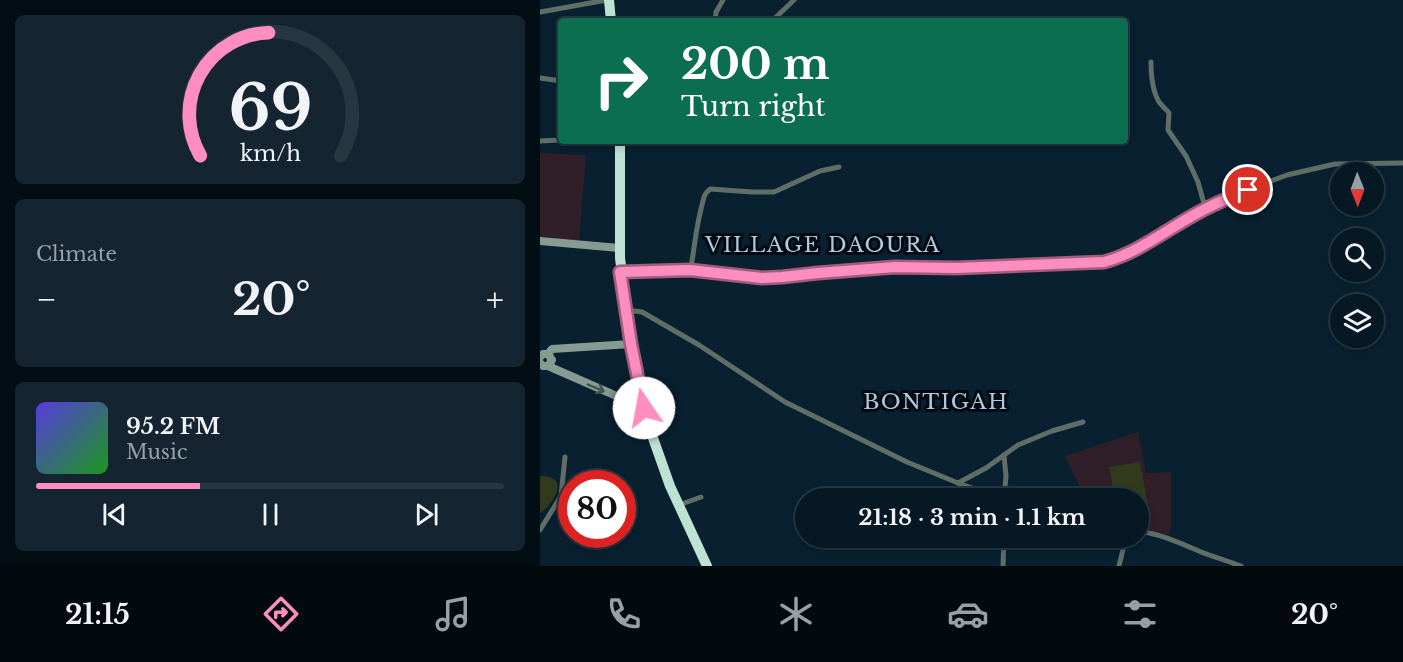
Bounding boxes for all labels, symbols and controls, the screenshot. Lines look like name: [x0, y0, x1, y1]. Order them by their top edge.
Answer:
text: 200 m: [681, 38, 829, 90]
icon: right: [582, 42, 660, 120]
text: 69: [228, 70, 312, 148]
text: Turn right: [681, 90, 825, 123]
text: km/h: [240, 141, 301, 168]
north arrow: [1330, 162, 1384, 216]
map controls: [1330, 162, 1384, 348]
pin: [1222, 164, 1273, 215]
icon: arrive: [1231, 173, 1264, 206]
button: search: [1330, 228, 1384, 282]
district label: VILLAGE DAOURA: [704, 232, 941, 258]
text: Climate: [36, 242, 117, 266]
text: 20°: [232, 271, 311, 327]
text: −: [36, 279, 57, 320]
text: +: [486, 279, 504, 320]
button: layers: [1330, 294, 1384, 348]
position arrow: [612, 376, 676, 440]
one-way arrow: [586, 383, 605, 394]
district label: BONTIGAH: [863, 389, 1009, 415]
text: 95.2 FM: [126, 413, 220, 440]
text: Music: [126, 440, 187, 464]
speed limit sign: 80: [558, 470, 636, 548]
icon: previous: [98, 498, 131, 531]
icon: pause: [254, 498, 287, 531]
icon: next: [410, 498, 443, 531]
text: 21:18 · 3 min · 1.1 km: [858, 504, 1086, 531]
icon: directions: [260, 593, 302, 635]
icon: music: [432, 593, 474, 635]
icon: phone: [603, 593, 645, 635]
icon: climate: [775, 593, 817, 635]
icon: car: [947, 593, 989, 635]
icon: filters: [1119, 593, 1161, 635]
text: 21:15: [65, 598, 130, 631]
text: 20°: [1291, 598, 1338, 631]

